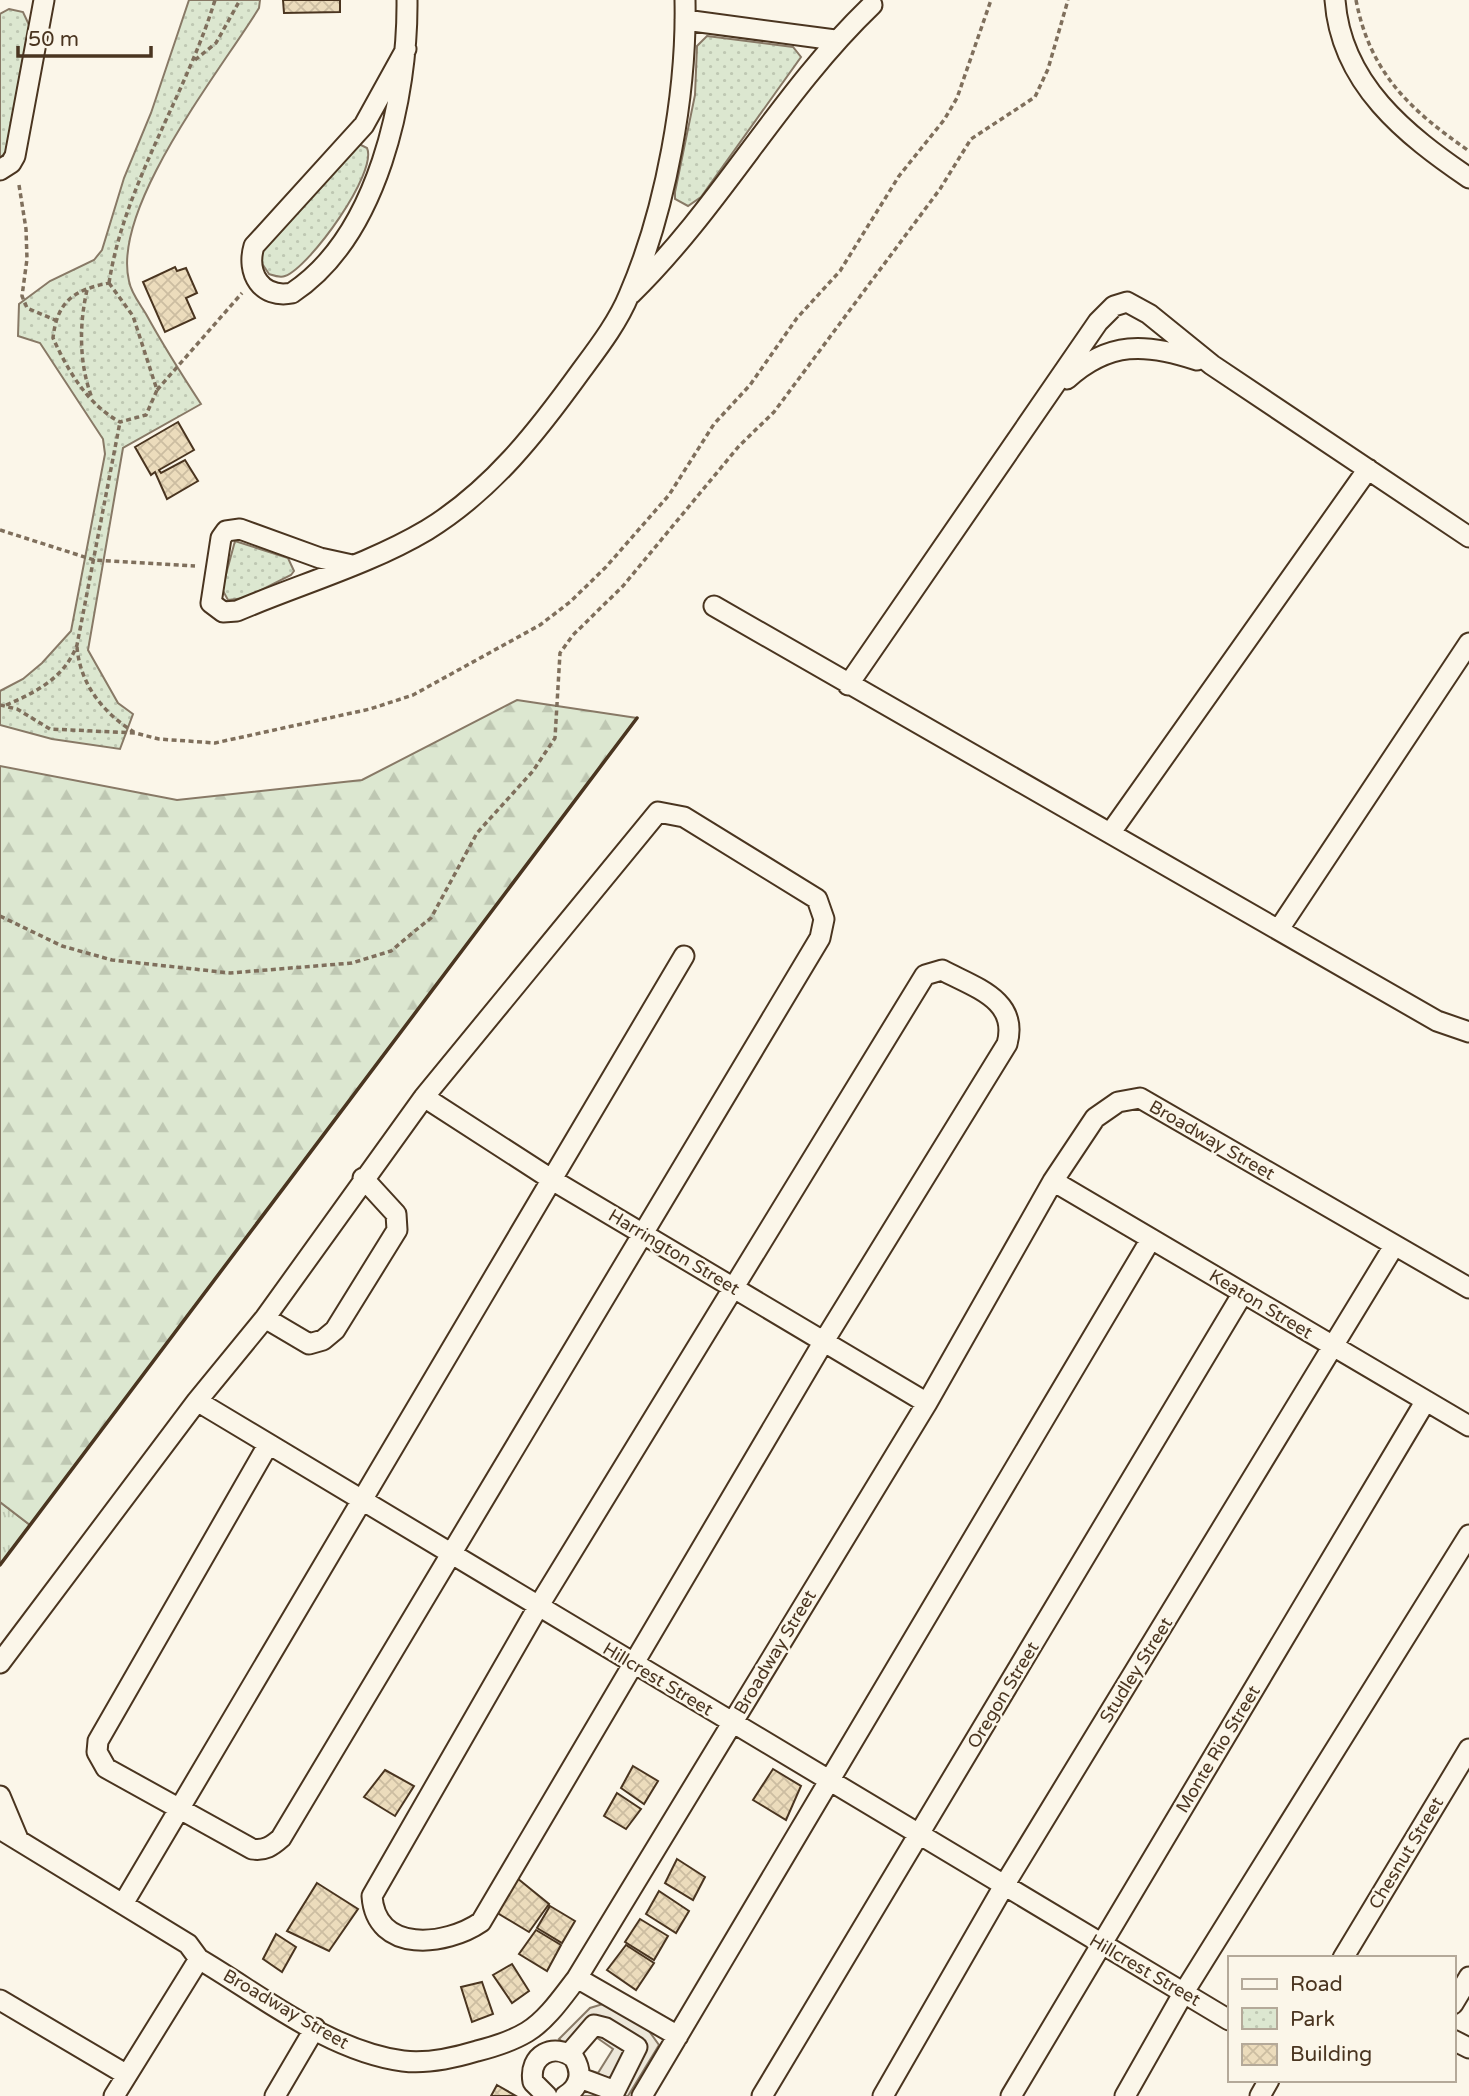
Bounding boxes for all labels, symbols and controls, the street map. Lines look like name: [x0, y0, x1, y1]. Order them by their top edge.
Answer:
scale bar: [18, 14, 150, 58]
text: 50 m: [28, 27, 79, 52]
street label: Broadway Street: [1145, 1095, 1279, 1185]
street label: Harrington Street: [604, 1204, 744, 1300]
street label: Keaton Street: [1205, 1264, 1317, 1344]
street label: Broadway Street: [729, 1586, 821, 1718]
street label: Studley Street: [1095, 1613, 1177, 1727]
street label: Hillcrest Street: [599, 1637, 717, 1721]
street label: Oregon Street: [962, 1638, 1044, 1752]
street label: Monte Rio Street: [1171, 1681, 1265, 1817]
street label: Chesnut Street: [1364, 1793, 1448, 1913]
street label: Hillcrest Street: [1085, 1929, 1205, 2011]
legend: [1228, 1956, 1455, 2082]
street label: Broadway Street: [219, 1964, 353, 2054]
text: Road: [1290, 1972, 1343, 1997]
text: Park: [1290, 2007, 1335, 2032]
text: Building: [1290, 2042, 1372, 2067]

